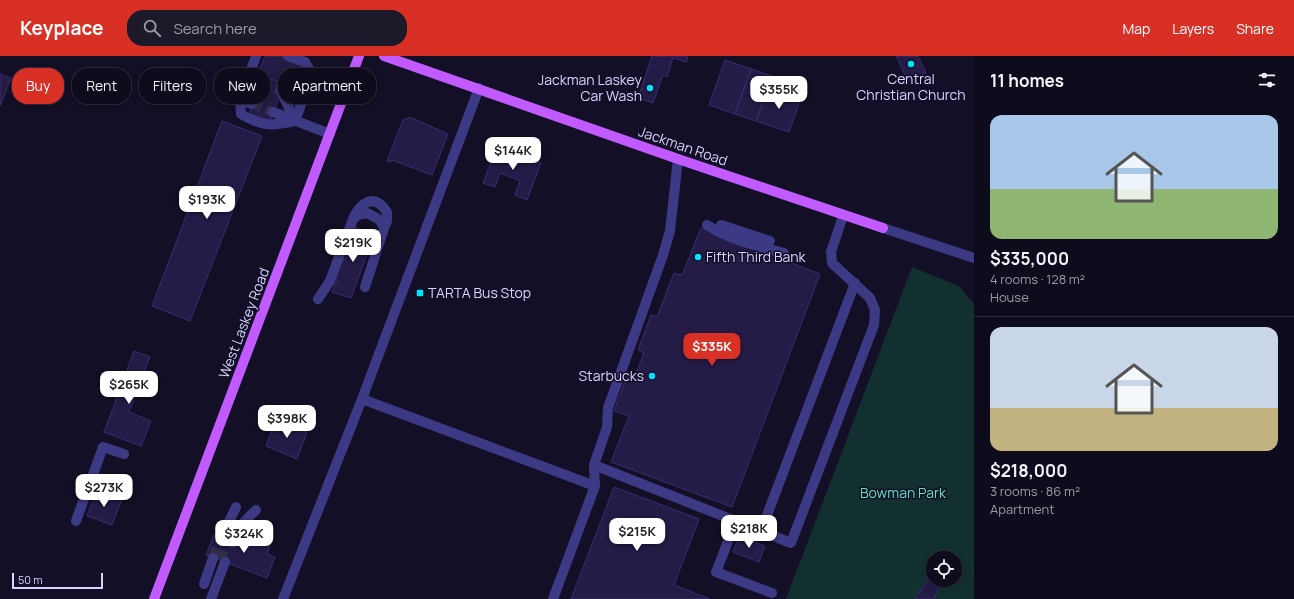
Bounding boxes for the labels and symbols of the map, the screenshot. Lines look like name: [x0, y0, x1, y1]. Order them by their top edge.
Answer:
marker: Central Christian Church: [906, 59, 916, 69]
place label: Central Christian Church: [856, 69, 966, 104]
place label: Jackman Laskey Car Wash: [538, 70, 643, 105]
pin: $355K: [751, 76, 807, 110]
marker: Jackman Laskey Car Wash: [645, 83, 655, 93]
street label: Jackman Road: [636, 121, 730, 170]
pin: $144K: [485, 137, 541, 171]
pin: $193K: [179, 186, 235, 220]
pin: $219K: [325, 229, 381, 263]
place label: Fifth Third Bank: [706, 247, 807, 266]
marker: Fifth Third Bank: [693, 252, 703, 262]
street label: West Laskey Road: [214, 265, 273, 381]
place label: TARTA Bus Stop: [428, 283, 531, 302]
marker: TARTA Bus Stop: [415, 288, 425, 298]
pin: $335K: [684, 333, 740, 367]
place label: Starbucks: [578, 366, 644, 385]
pin: $265K: [101, 371, 157, 405]
marker: Starbucks: [647, 371, 657, 381]
pin: $398K: [259, 405, 315, 439]
pin: $273K: [76, 474, 132, 508]
park label: Bowman Park: [860, 483, 947, 502]
pin: $218K: [721, 515, 777, 549]
pin: $215K: [609, 518, 665, 552]
pin: $324K: [216, 520, 272, 554]
scale bar: [12, 571, 103, 590]

